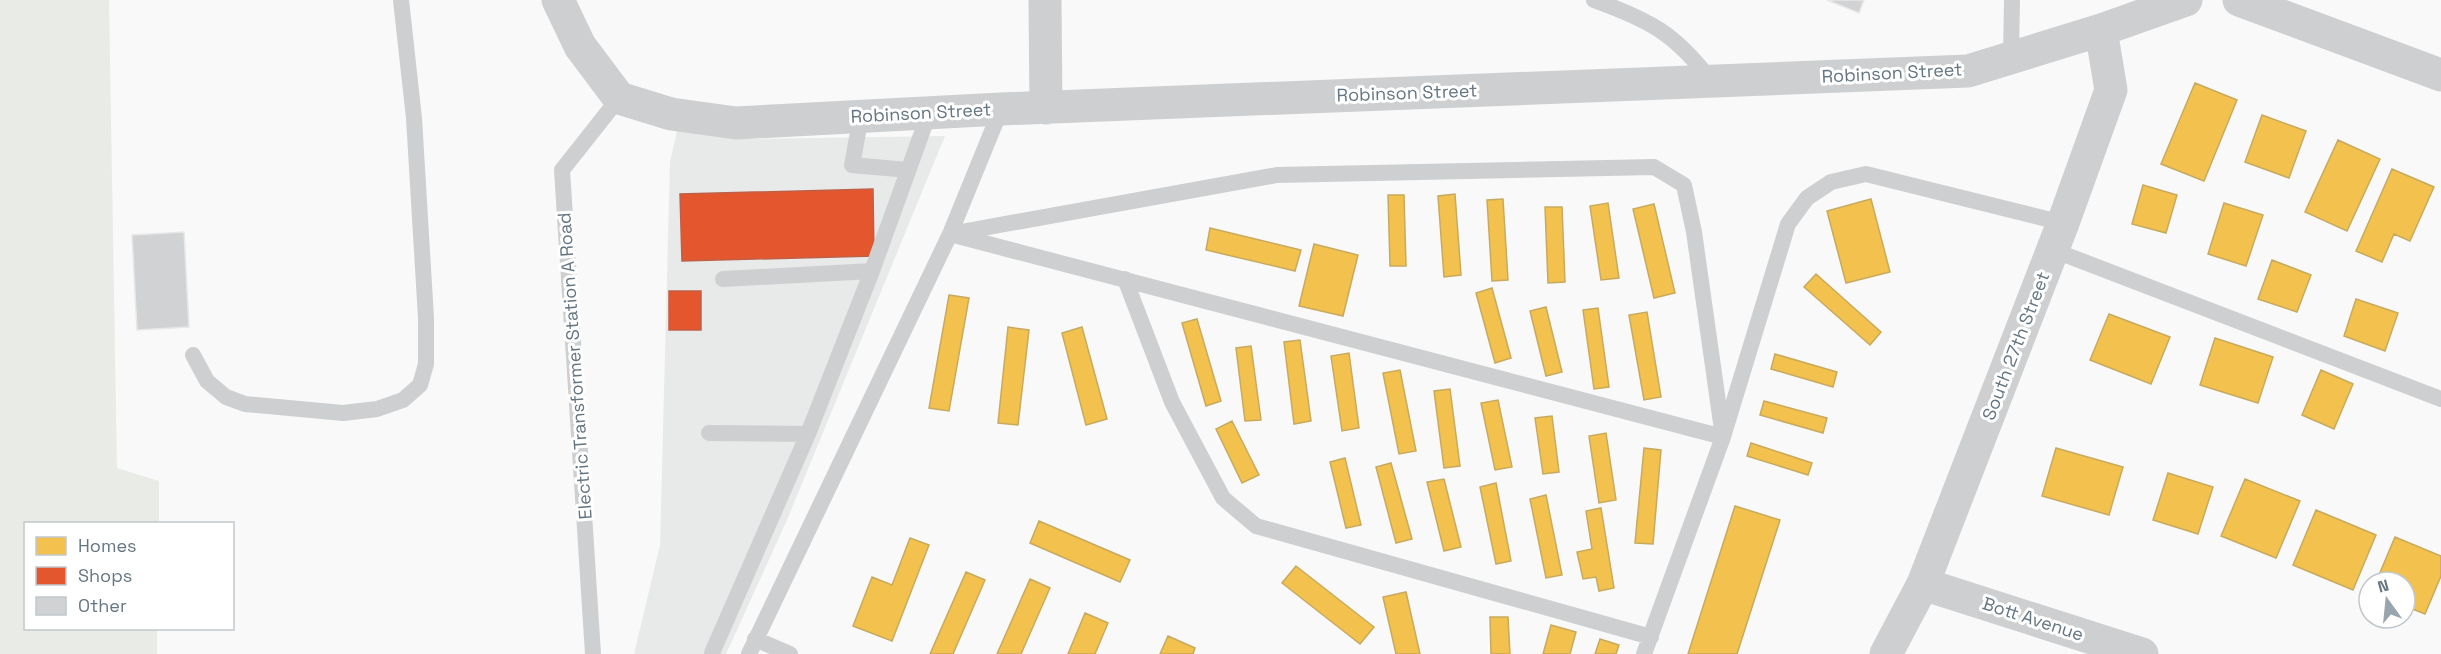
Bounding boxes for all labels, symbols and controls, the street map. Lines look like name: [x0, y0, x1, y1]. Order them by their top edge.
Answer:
street label: Robinson Street: [1821, 57, 1963, 88]
street label: Robinson Street: [1336, 79, 1478, 106]
street label: Robinson Street: [850, 97, 992, 128]
street label: Electric Transformer Station A Road: [552, 212, 597, 520]
street label: South 27th Street: [1977, 268, 2054, 423]
legend: [24, 522, 234, 630]
text: Homes: [78, 534, 137, 557]
text: Shops: [78, 564, 132, 587]
north arrow: [2357, 570, 2417, 630]
text: N: [2375, 574, 2391, 598]
street label: Bott Avenue: [1980, 591, 2087, 646]
text: Other: [78, 594, 127, 617]

